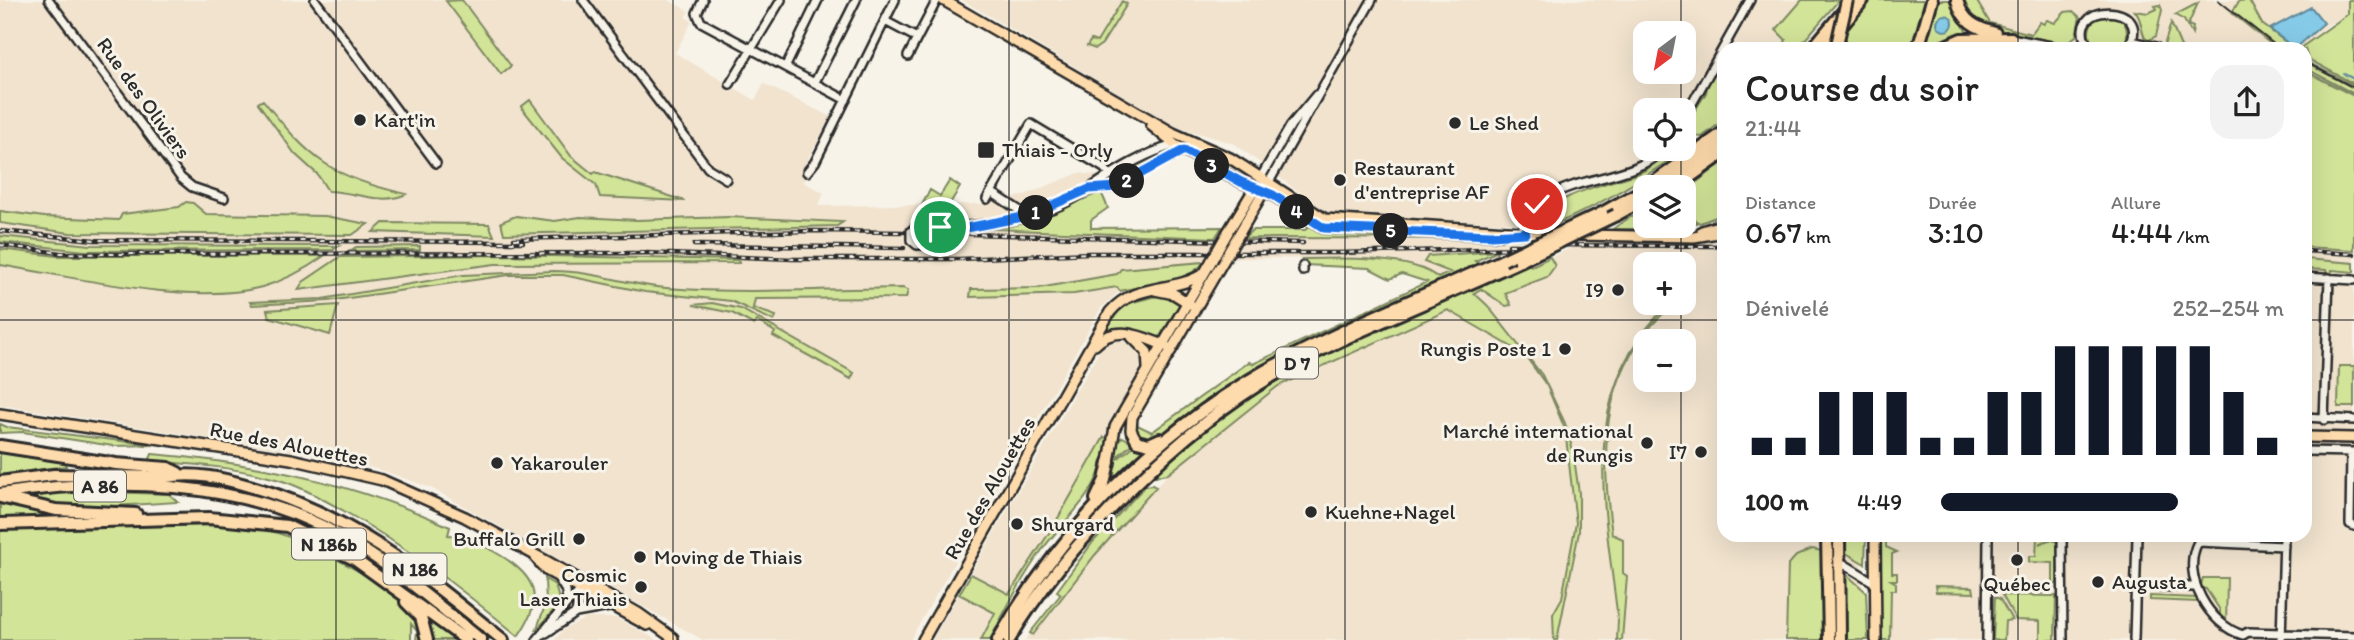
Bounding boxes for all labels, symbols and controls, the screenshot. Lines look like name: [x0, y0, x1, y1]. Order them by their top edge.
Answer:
north arrow: [1633, 21, 1696, 84]
map controls: [1633, 21, 1696, 392]
street label: Rue des Oliviers: [92, 32, 197, 163]
text: Course du soir: [1745, 65, 1979, 111]
button: share: [2210, 65, 2284, 139]
button: locate: [1633, 98, 1696, 161]
place label: Kart'in: [374, 107, 436, 132]
place label: Le Shed: [1469, 110, 1539, 135]
marker: Kart'in: [352, 112, 368, 128]
text: 21:44: [1745, 114, 1801, 142]
marker: Le Shed: [1447, 115, 1463, 131]
place label: Thiais - Orly: [1002, 137, 1113, 162]
marker: Thiais - Orly: [976, 140, 996, 160]
pin: 3: [1194, 148, 1230, 184]
text: 3: [1206, 154, 1217, 177]
place label: Restaurant d'entreprise AF: [1354, 155, 1489, 204]
pin: 2: [1110, 164, 1144, 198]
text: 2: [1122, 169, 1132, 192]
marker: Restaurant d'entreprise AF: [1332, 172, 1348, 188]
pin: [1507, 174, 1567, 234]
button: layers: [1633, 175, 1696, 238]
icon: check: [1518, 185, 1556, 223]
text: Distance: [1745, 191, 1816, 214]
text: Durée: [1928, 191, 1977, 214]
text: Allure: [2111, 191, 2161, 214]
pin: 4: [1280, 194, 1314, 230]
pin: 1: [1018, 196, 1054, 230]
pin: [910, 197, 970, 257]
text: 4: [1291, 200, 1302, 223]
text: 1: [1031, 201, 1040, 224]
icon: arrive: [921, 208, 959, 246]
pin: 5: [1374, 214, 1408, 248]
text: 0.67: [1745, 214, 1802, 251]
text: 3:10: [1928, 214, 1984, 251]
text: 4:44: [2111, 214, 2172, 251]
text: 5: [1386, 219, 1395, 242]
text: km: [1802, 225, 1831, 248]
text: /km: [2172, 225, 2210, 248]
button: +: [1633, 252, 1696, 315]
place label: I9: [1585, 277, 1604, 302]
marker: I9: [1610, 282, 1626, 298]
text: Dénivelé: [1745, 294, 1829, 322]
text: 252–254 m: [2172, 294, 2284, 322]
button: −: [1633, 329, 1696, 392]
place label: Rungis Poste 1: [1420, 336, 1551, 361]
marker: Rungis Poste 1: [1557, 341, 1573, 357]
road number: D 7: [1276, 348, 1318, 378]
street label: Rue des Alouettes: [939, 412, 1041, 564]
street label: Rue des Alouettes: [208, 416, 370, 471]
place label: Marché international de Rungis: [1443, 418, 1633, 467]
marker: Marché international de Rungis: [1639, 435, 1655, 451]
place label: I7: [1669, 439, 1687, 464]
marker: I7: [1693, 444, 1709, 460]
place label: Yakarouler: [511, 450, 609, 475]
marker: Yakarouler: [489, 455, 505, 471]
road number: A 86: [74, 471, 126, 502]
text: 100 m: [1745, 488, 1809, 516]
text: 4:49: [1857, 488, 1902, 516]
place label: Kuehne+Nagel: [1325, 499, 1455, 524]
marker: Kuehne+Nagel: [1303, 504, 1319, 520]
place label: Shurgard: [1031, 511, 1114, 536]
marker: Shurgard: [1009, 516, 1025, 532]
place label: Buffalo Grill: [453, 526, 565, 551]
road number: N 186b: [292, 528, 366, 559]
marker: Buffalo Grill: [571, 531, 587, 547]
place label: Moving de Thiais: [654, 544, 803, 569]
marker: Moving de Thiais: [632, 549, 648, 565]
marker: Québec: [2009, 552, 2025, 568]
road number: N 186: [384, 554, 446, 584]
place label: Cosmic Laser Thiais: [520, 562, 627, 611]
place label: Augusta: [2112, 569, 2187, 594]
place label: Québec: [1983, 571, 2051, 596]
marker: Augusta: [2090, 574, 2106, 590]
marker: Cosmic Laser Thiais: [633, 579, 649, 595]

